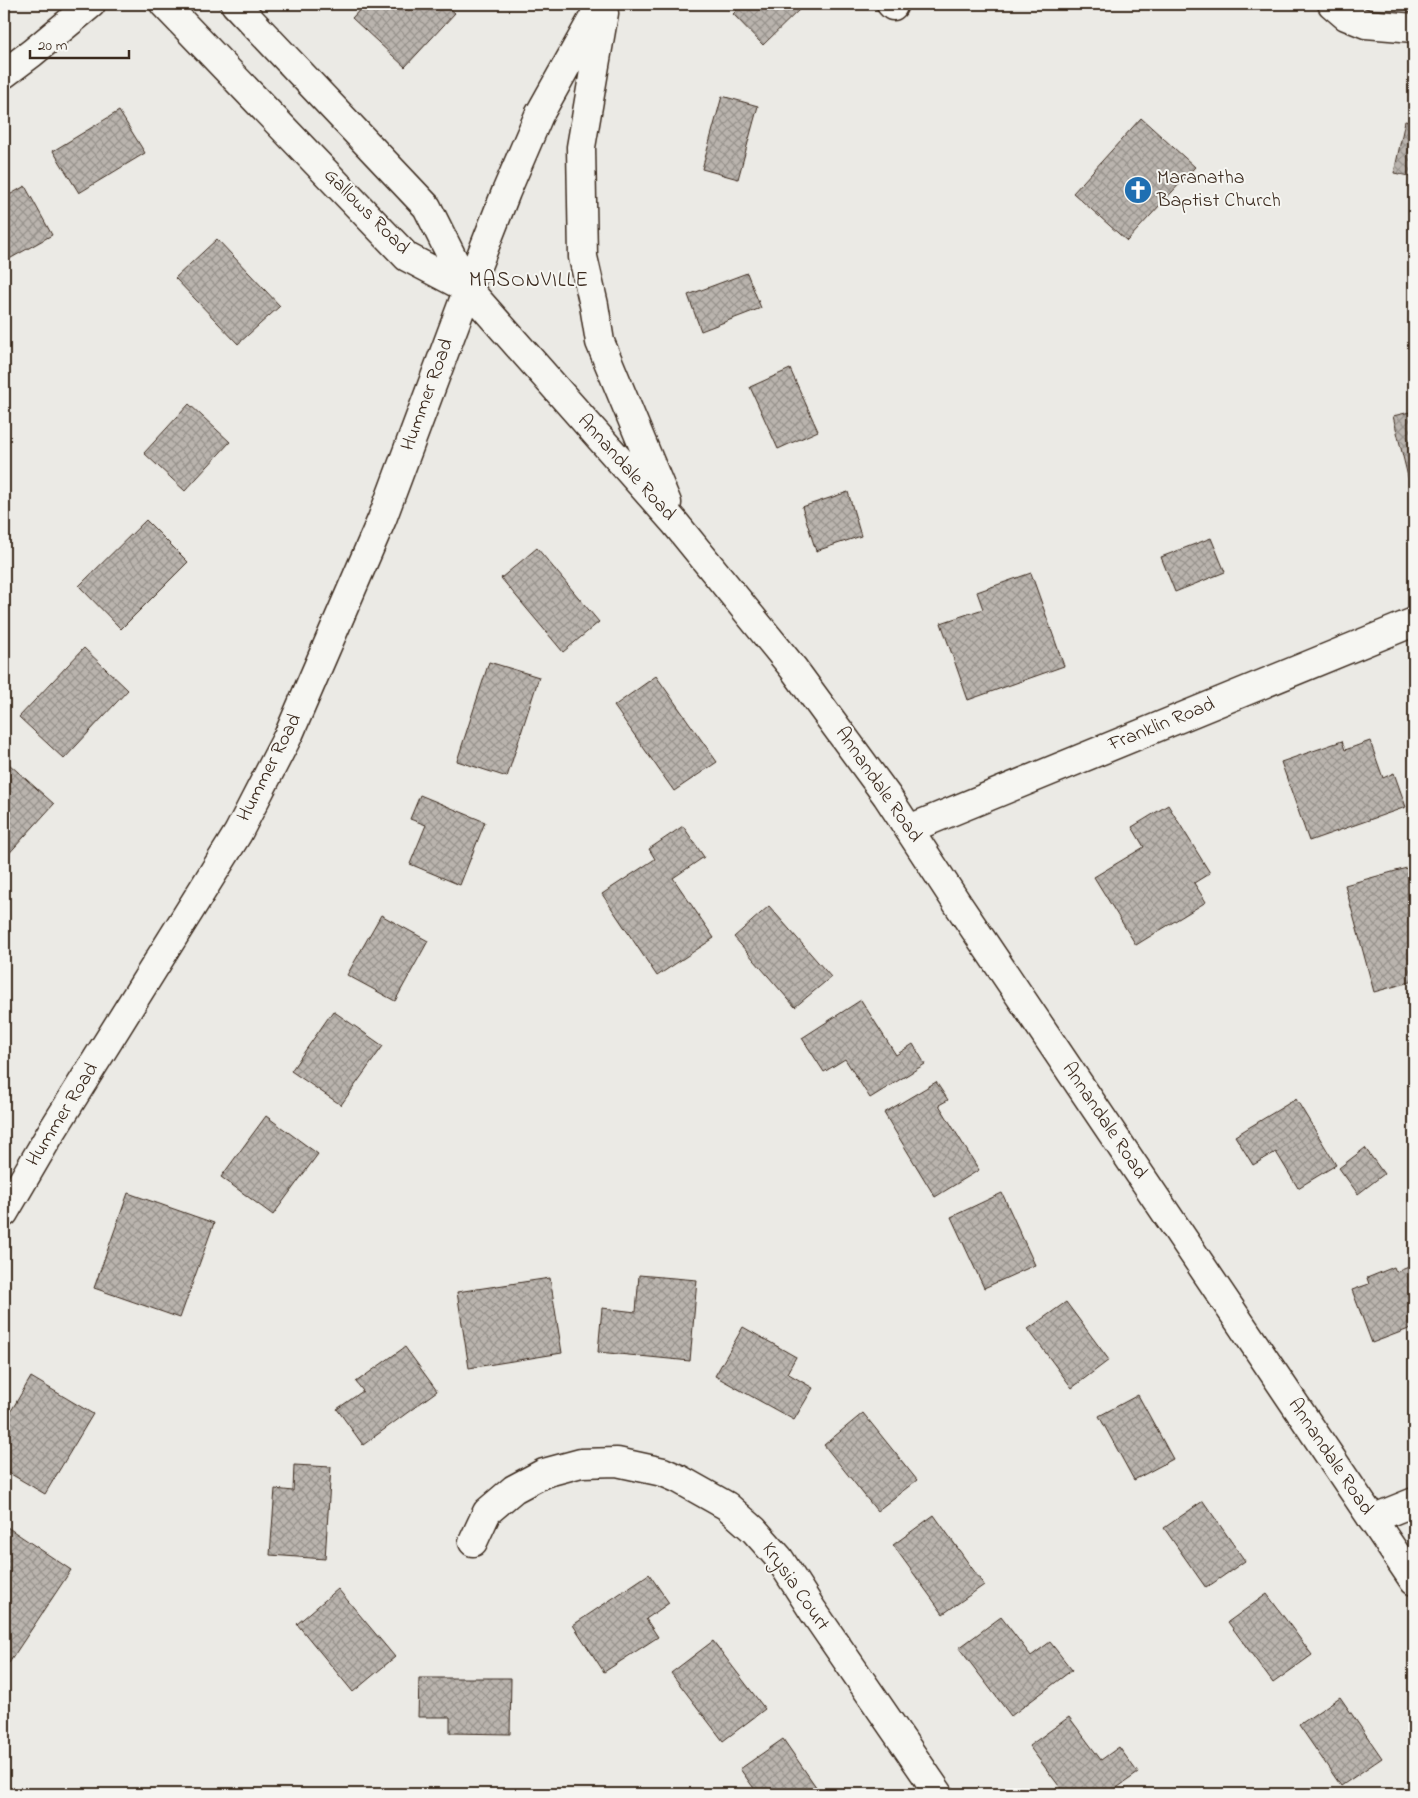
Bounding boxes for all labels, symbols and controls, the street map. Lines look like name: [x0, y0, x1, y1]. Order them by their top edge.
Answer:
scale bar: [30, 28, 129, 60]
text: 20 m: [38, 35, 68, 57]
street label: Gallows Road: [316, 162, 416, 262]
place label: Maranatha Baptist Church: [1156, 164, 1281, 216]
church icon: Maranatha Baptist Church: [1123, 175, 1153, 205]
district label: MASONVILLE: [469, 266, 589, 296]
street label: Hummer Road: [394, 335, 462, 455]
street label: Annandale Road: [570, 408, 682, 528]
street label: Franklin Road: [1104, 691, 1219, 760]
street label: Hummer Road: [230, 709, 310, 827]
street label: Annandale Road: [827, 721, 929, 849]
street label: Hummer Road: [20, 1057, 106, 1173]
street label: Annandale Road: [1054, 1057, 1154, 1185]
street label: Annandale Road: [1280, 1393, 1380, 1521]
street label: Krysia Court: [754, 1537, 836, 1637]

